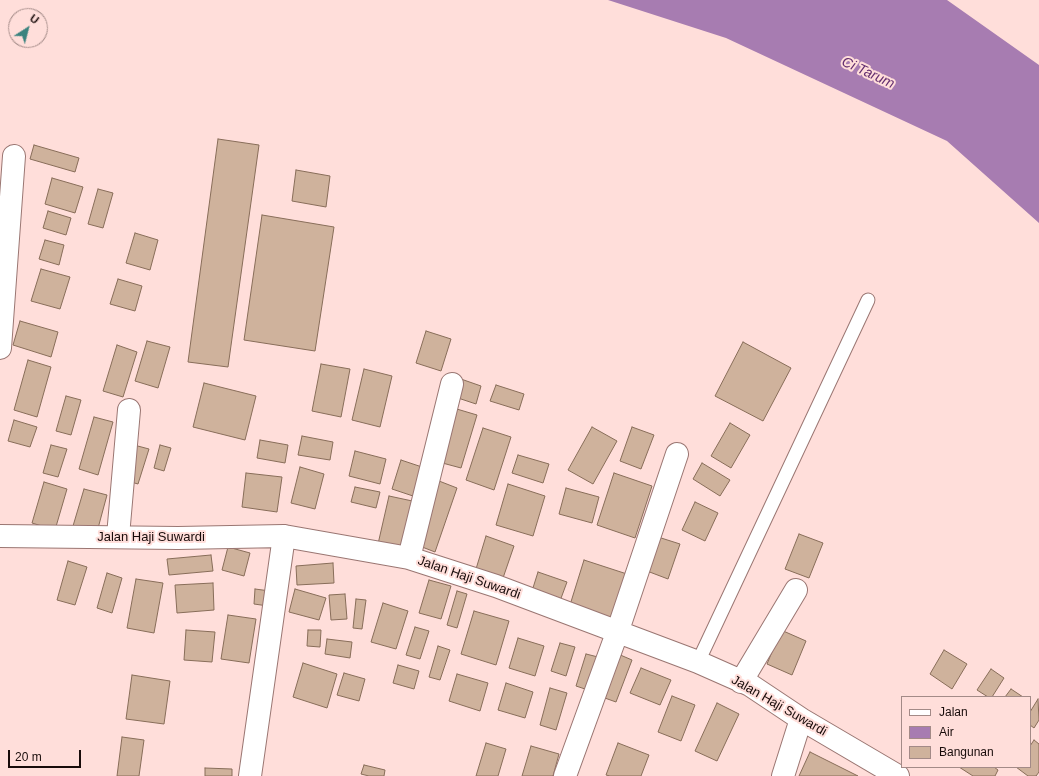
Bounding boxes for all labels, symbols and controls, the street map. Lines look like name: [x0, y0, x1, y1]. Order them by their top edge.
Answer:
north arrow: [8, 8, 48, 48]
text: U: [28, 12, 41, 26]
water label: Ci Tarum: [839, 53, 897, 93]
street label: Jalan Haji Suwardi: [97, 529, 205, 545]
street label: Jalan Haji Suwardi: [416, 553, 522, 603]
street label: Jalan Haji Suwardi: [728, 672, 830, 740]
legend: [901, 696, 1031, 768]
text: Jalan: [939, 705, 968, 719]
text: Air: [939, 725, 954, 739]
scale bar: [10, 742, 83, 768]
text: Bangunan: [939, 745, 994, 759]
text: 20 m: [15, 750, 42, 764]

